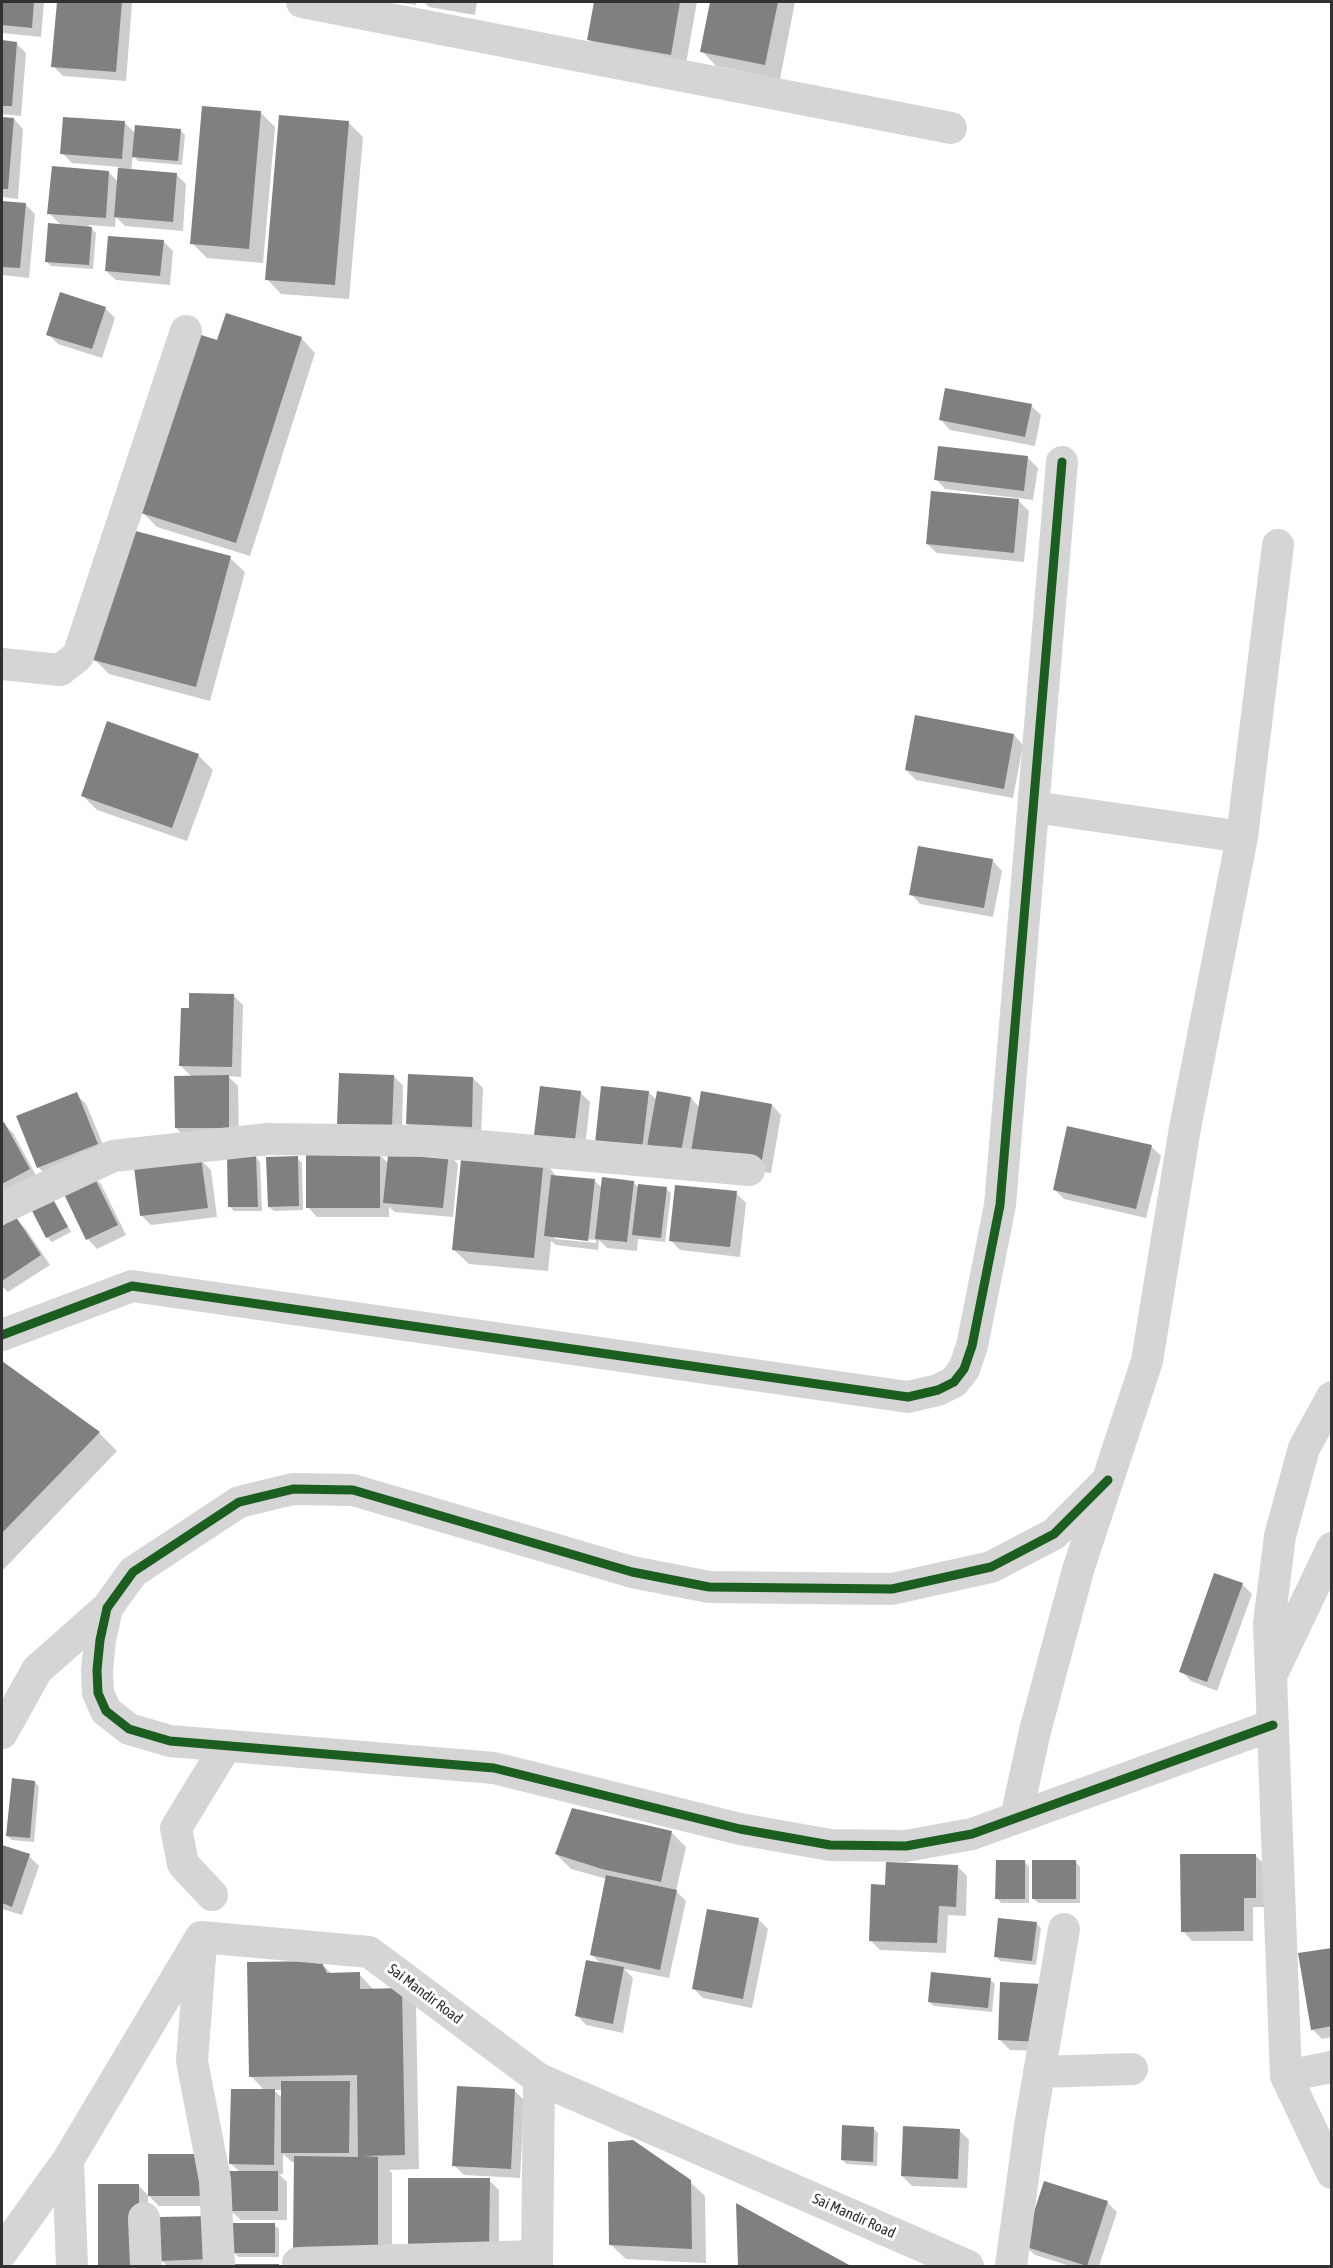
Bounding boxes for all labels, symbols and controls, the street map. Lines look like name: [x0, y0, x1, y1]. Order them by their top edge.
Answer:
street label: Sai Mandir Road: [384, 1960, 466, 2028]
street label: Sai Mandir Road: [810, 2190, 898, 2242]

